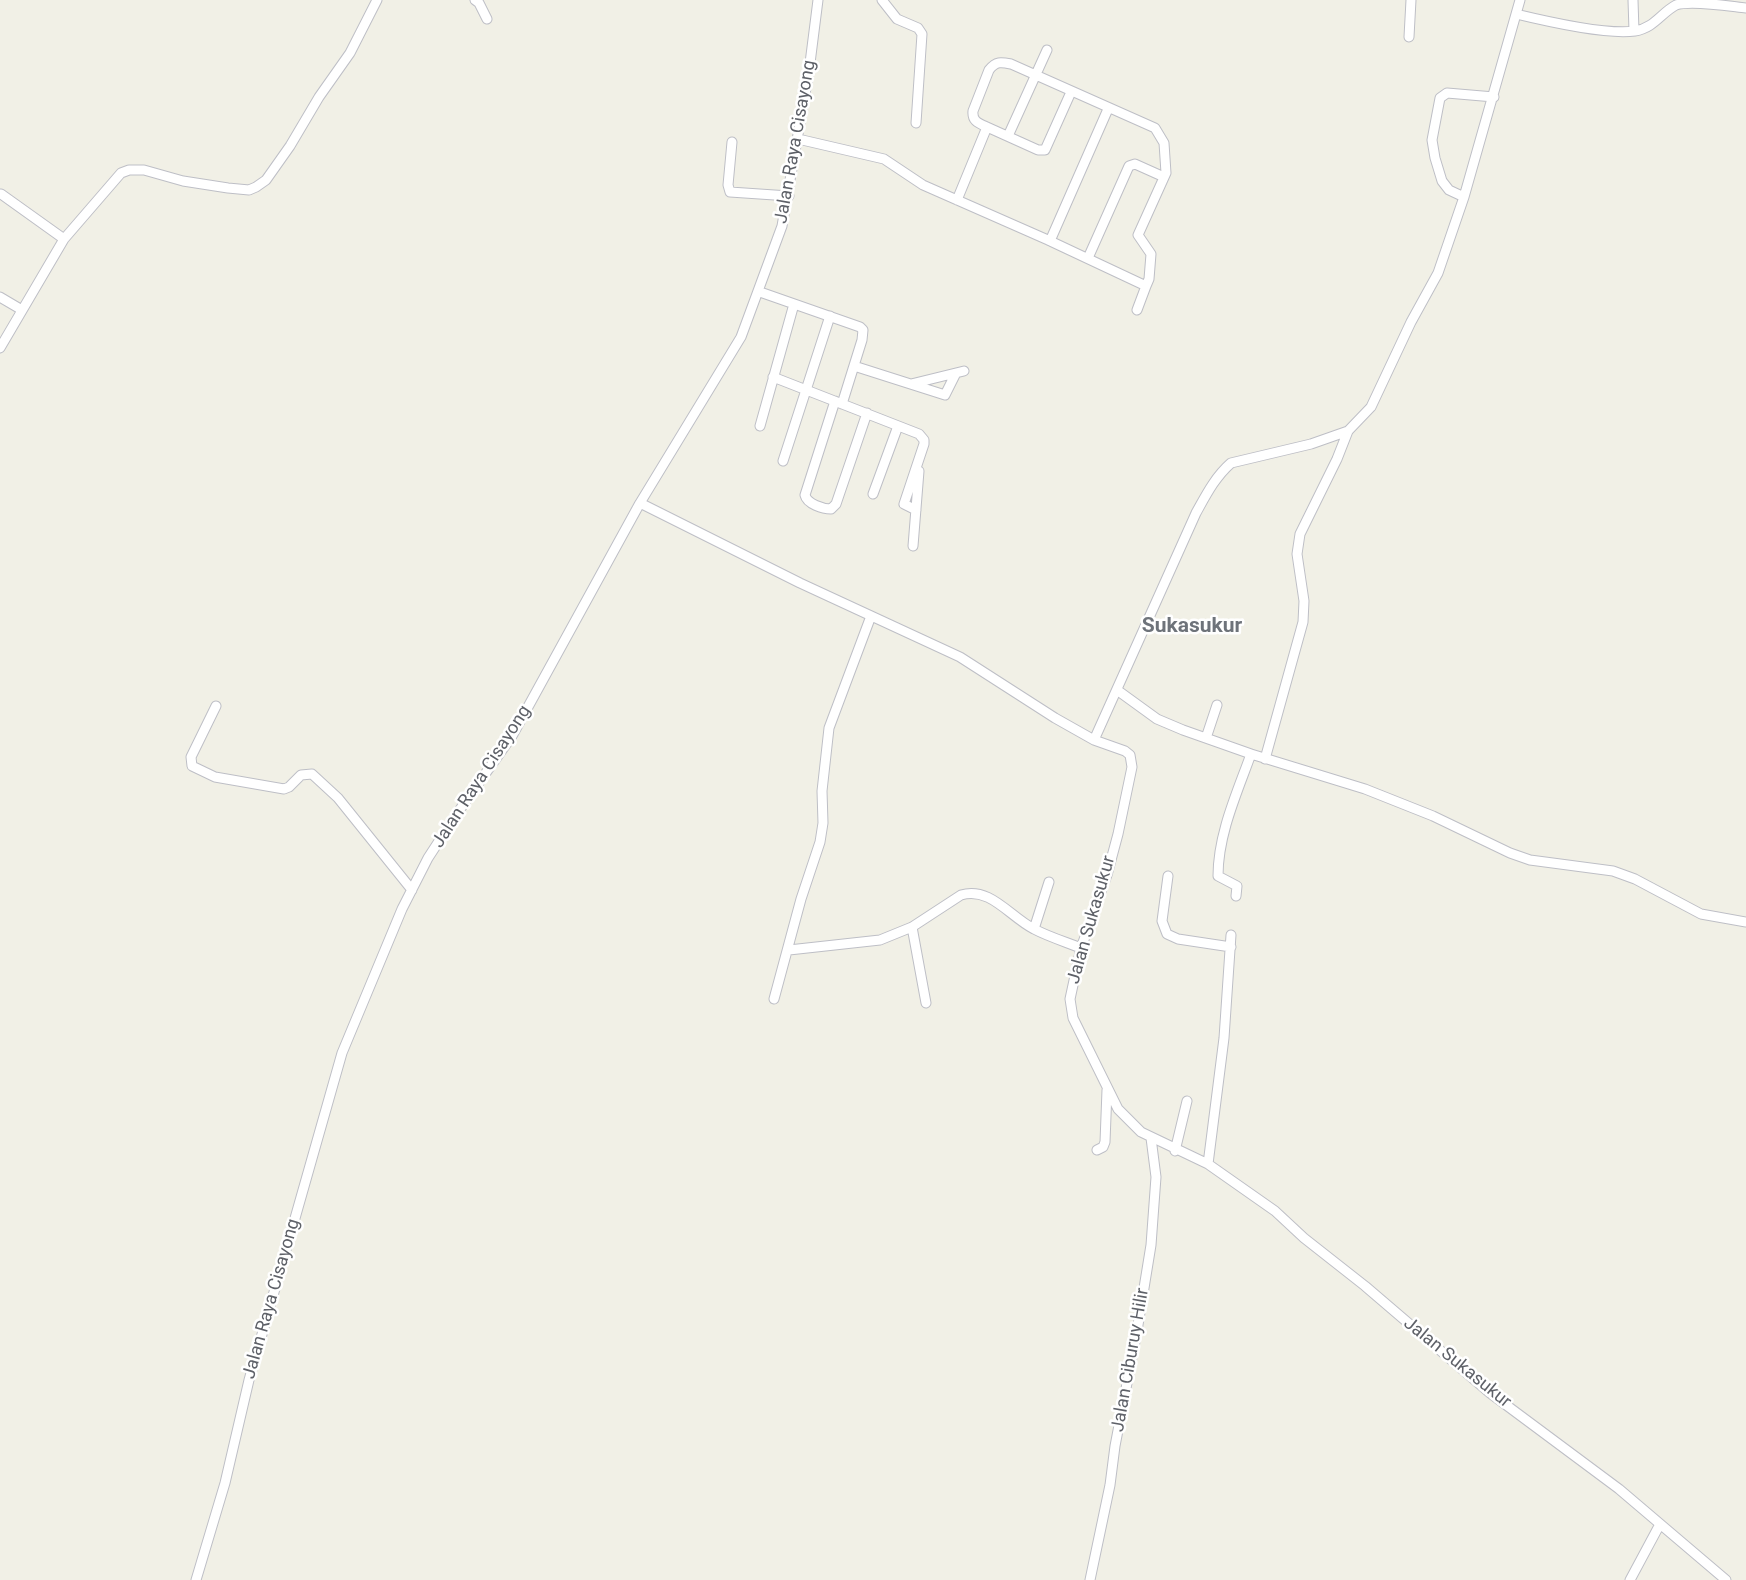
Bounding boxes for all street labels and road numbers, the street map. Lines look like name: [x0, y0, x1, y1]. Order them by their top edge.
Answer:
street label: Jalan Raya Cisayong: [771, 59, 821, 225]
street label: Jalan Raya Cisayong: [428, 702, 536, 852]
street label: Jalan Sukasukur: [1063, 853, 1121, 987]
street label: Jalan Raya Cisayong: [239, 1217, 305, 1381]
street label: Jalan Ciburuy Hilir: [1108, 1286, 1154, 1434]
street label: Jalan Sukasukur: [1399, 1313, 1515, 1413]

